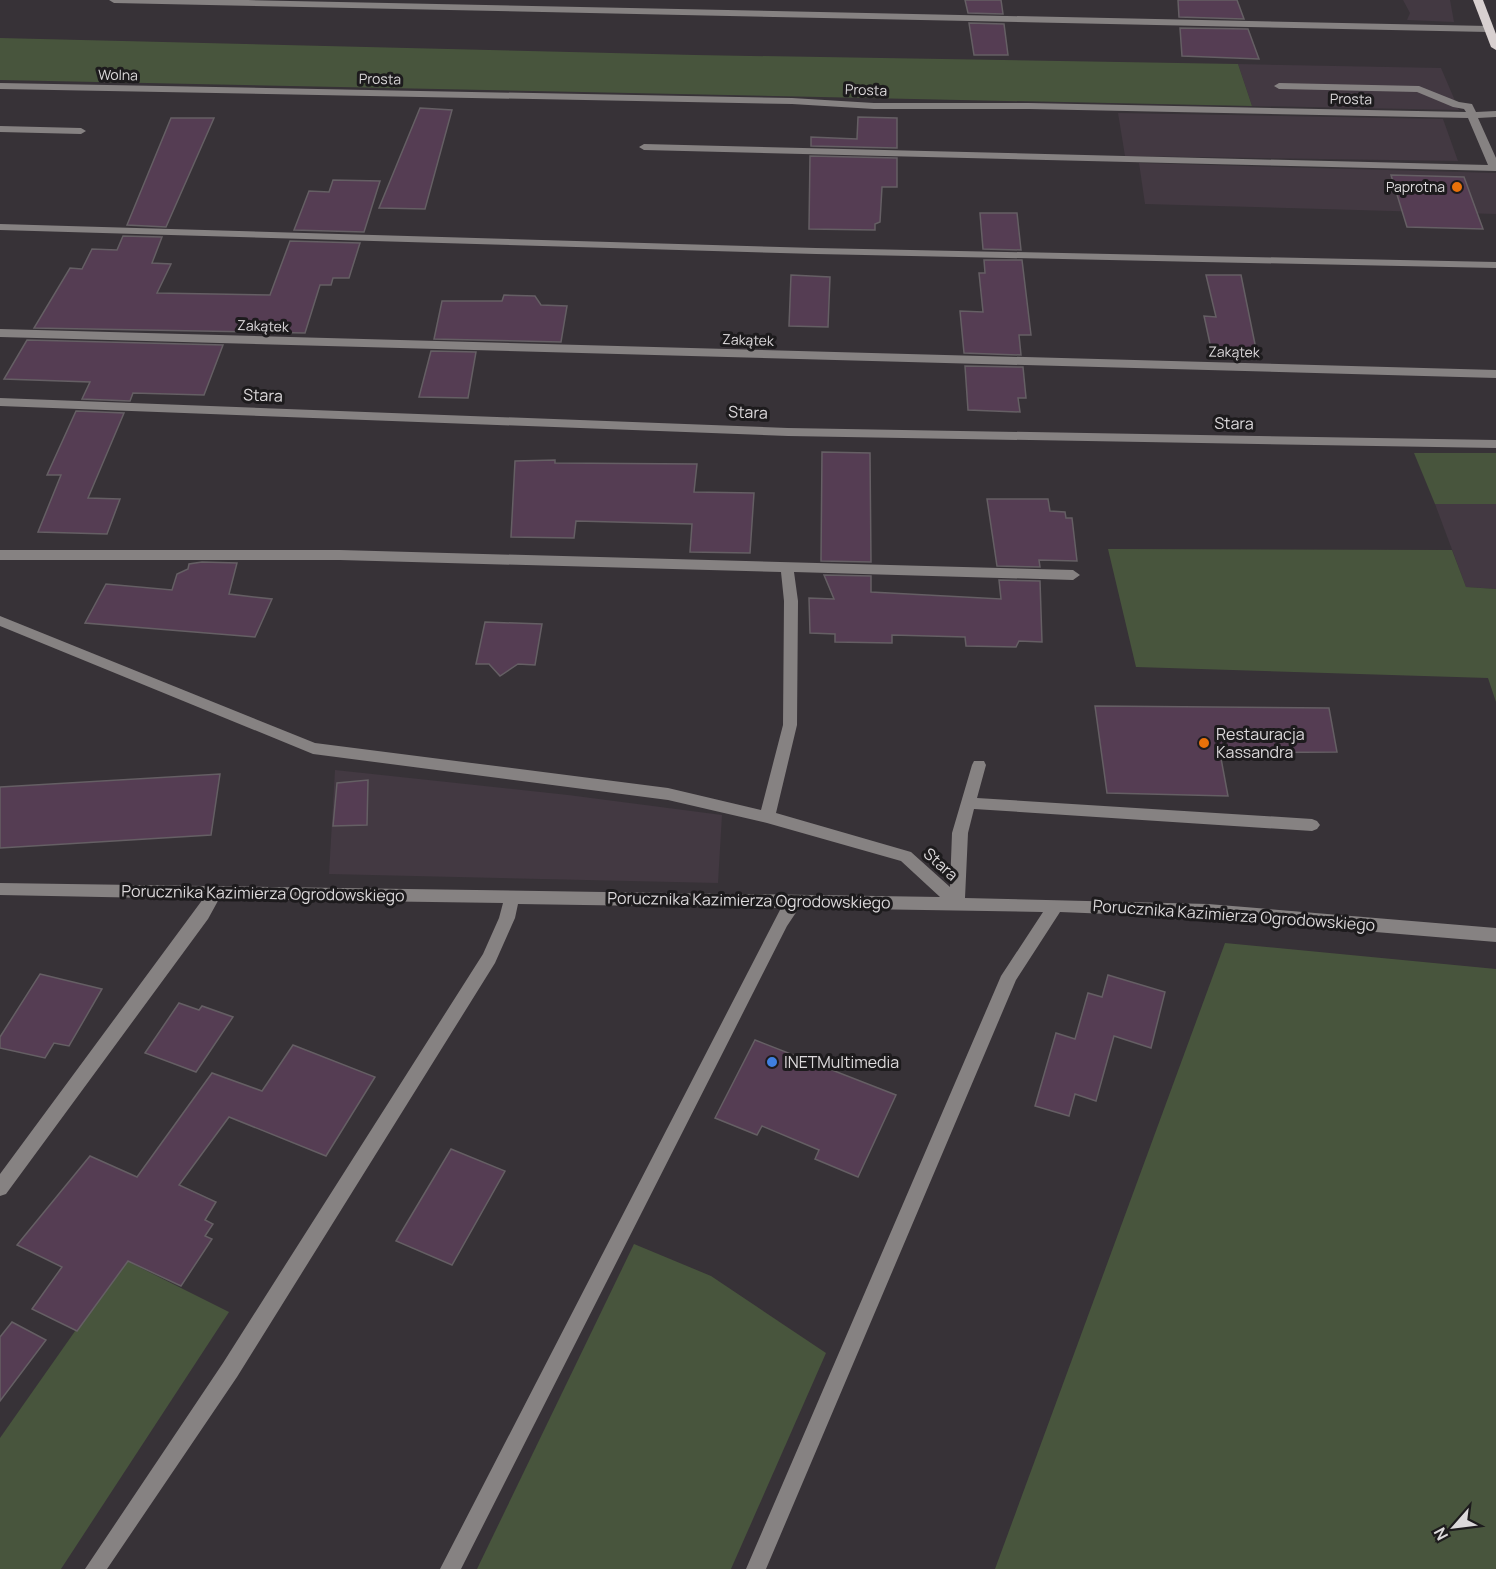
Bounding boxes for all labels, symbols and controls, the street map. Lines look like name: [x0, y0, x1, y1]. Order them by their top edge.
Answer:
street label: Wolna: [98, 65, 138, 84]
street label: Prosta: [359, 69, 401, 88]
street label: Prosta: [845, 79, 887, 100]
street label: Prosta: [1330, 89, 1372, 108]
place label: Paprotna: [1386, 177, 1445, 196]
marker: Paprotna: [1450, 180, 1464, 194]
street label: Zakątek: [237, 315, 290, 336]
street label: Zakątek: [722, 329, 775, 350]
street label: Zakątek: [1208, 342, 1261, 361]
street label: Stara: [243, 383, 283, 407]
street label: Stara: [728, 400, 768, 424]
street label: Stara: [1214, 412, 1254, 434]
place label: Restauracja Kassandra: [1216, 723, 1305, 763]
marker: Restauracja Kassandra: [1197, 736, 1211, 750]
street label: Stara: [919, 843, 963, 885]
street label: Porucznika Kazimierza Ogrodowskiego: [121, 880, 405, 906]
street label: Porucznika Kazimierza Ogrodowskiego: [607, 887, 891, 913]
street label: Porucznika Kazimierza Ogrodowskiego: [1092, 894, 1376, 936]
place label: INETMultimedia: [784, 1051, 899, 1073]
marker: INETMultimedia: [765, 1055, 779, 1069]
north arrow: [1424, 1497, 1484, 1557]
text: N: [1428, 1524, 1453, 1544]

